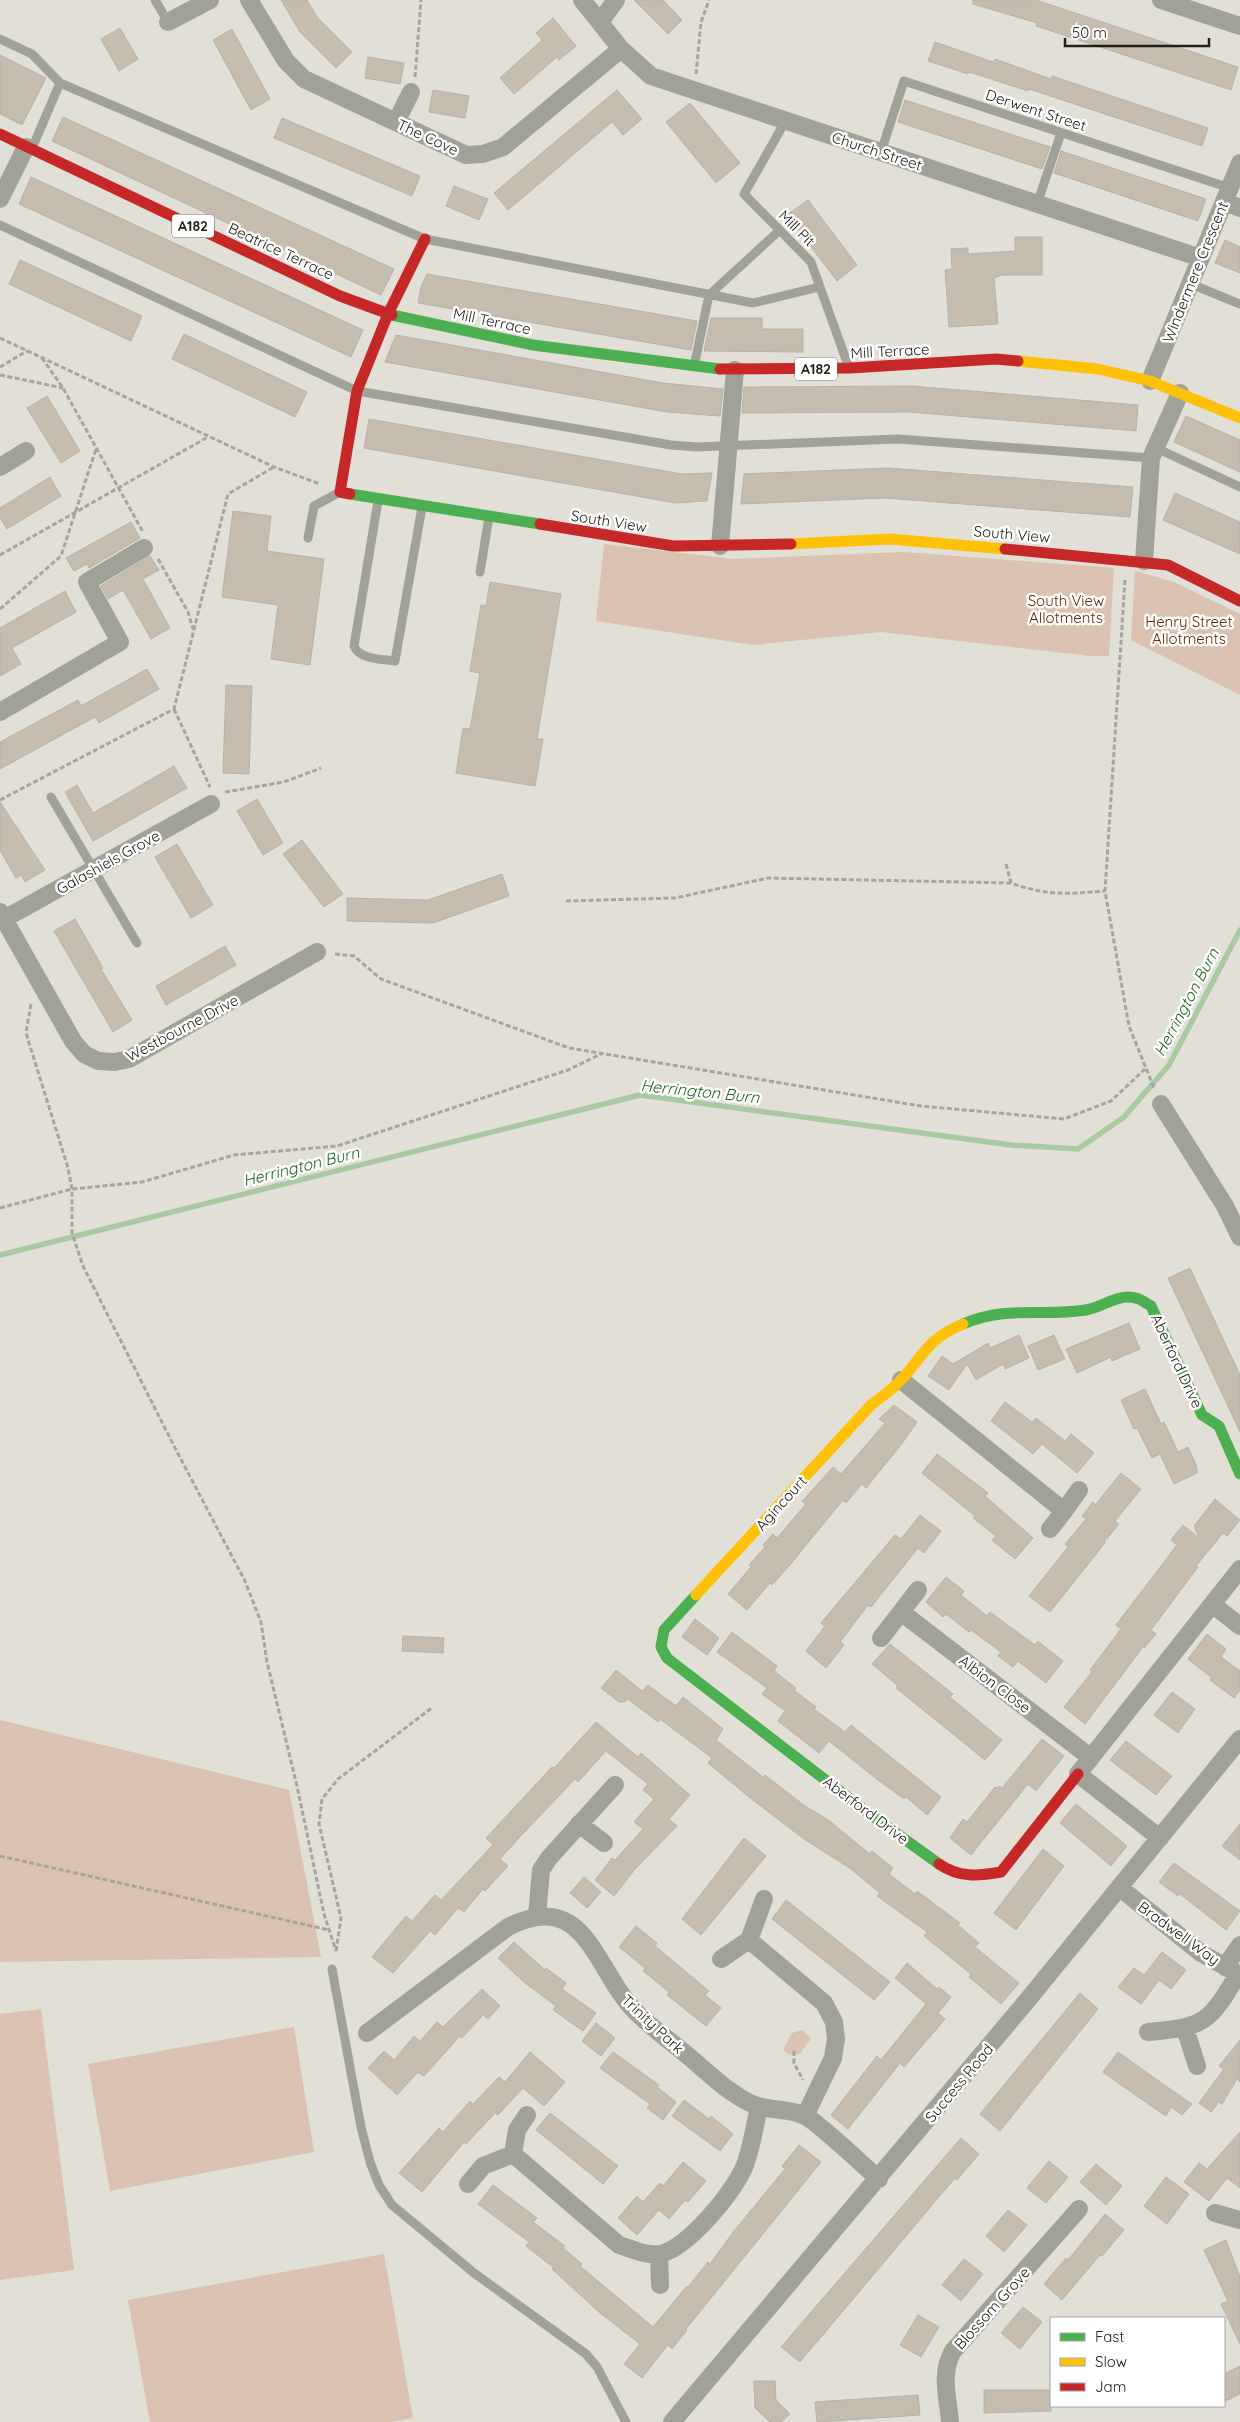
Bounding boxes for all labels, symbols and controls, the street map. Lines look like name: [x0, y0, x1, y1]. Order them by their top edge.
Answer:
scale bar: [1065, 15, 1209, 47]
text: 50 m: [1072, 23, 1107, 42]
street label: Derwent Street: [983, 85, 1089, 135]
street label: The Cove: [394, 115, 462, 159]
street label: Church Street: [830, 127, 924, 175]
street label: Windermere Crescent: [1158, 199, 1232, 345]
street label: Mill Pit: [775, 206, 819, 250]
road number: A182: [172, 215, 214, 238]
street label: Beatrice Terrace: [225, 218, 337, 284]
street label: Mill Terrace: [451, 303, 533, 339]
street label: Mill Terrace: [850, 339, 930, 363]
road number: A182: [795, 358, 837, 380]
street label: South View: [570, 506, 648, 536]
street label: South View: [973, 521, 1051, 547]
park label: South View Allotments: [1028, 591, 1104, 627]
park label: Henry Street Allotments: [1145, 612, 1233, 648]
street label: Galashiels Grove: [53, 826, 163, 898]
water label: Herrington Burn: [1149, 944, 1223, 1059]
street label: Westbourne Drive: [123, 990, 241, 1066]
water label: Herrington Burn: [640, 1075, 761, 1107]
water label: Herrington Burn: [241, 1142, 362, 1190]
street label: Aberford Drive: [1147, 1311, 1207, 1411]
street label: Agincourt: [751, 1472, 811, 1534]
street label: Albion Close: [955, 1651, 1035, 1717]
street label: Aberford Drive: [820, 1772, 912, 1848]
street label: Bradwell Way: [1134, 1897, 1224, 1969]
street label: Trinity Park: [618, 1990, 688, 2058]
street label: Success Road: [921, 2040, 997, 2126]
street label: Blossom Grove: [950, 2263, 1034, 2353]
legend: [1050, 2317, 1225, 2407]
text: Fast: [1095, 2327, 1124, 2346]
text: Slow: [1095, 2352, 1127, 2371]
text: Jam: [1095, 2377, 1126, 2396]

